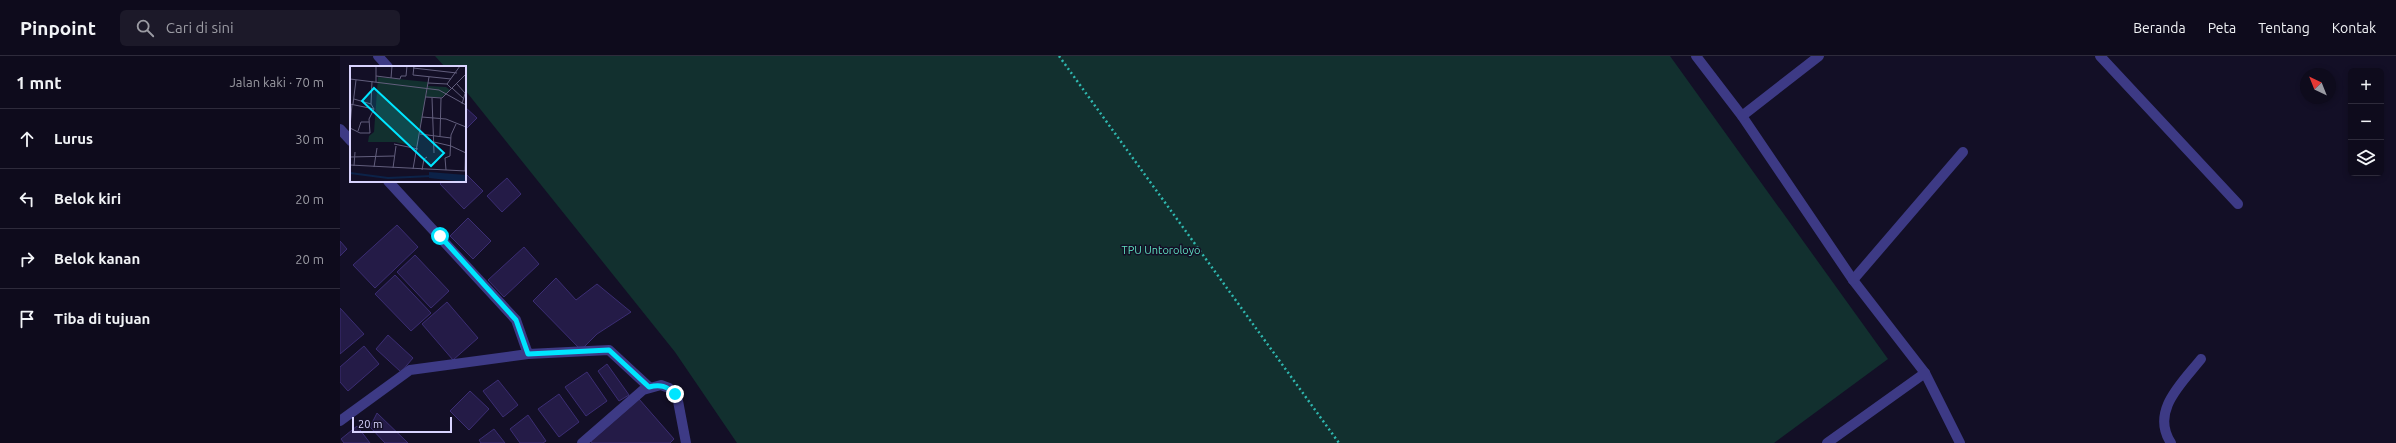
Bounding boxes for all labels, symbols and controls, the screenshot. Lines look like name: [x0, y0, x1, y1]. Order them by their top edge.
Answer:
search box: [120, 10, 400, 46]
text: Pinpoint: [20, 17, 96, 39]
icon: search: [134, 17, 156, 39]
text: Cari di sini: [166, 19, 234, 36]
text: Beranda: [2133, 20, 2186, 36]
text: Peta: [2208, 20, 2236, 36]
text: Tentang: [2258, 20, 2310, 36]
text: Kontak: [2332, 20, 2376, 36]
inset map: [350, 66, 466, 182]
north arrow: [2300, 68, 2336, 104]
map controls: [2348, 68, 2384, 176]
button: +: [2348, 68, 2384, 104]
text: 1 mnt: [16, 73, 62, 92]
text: Jalan kaki · 70 m: [229, 75, 324, 89]
button: −: [2348, 104, 2384, 140]
icon: ahead: [16, 128, 38, 150]
text: Lurus: [54, 130, 93, 147]
text: 30 m: [295, 132, 324, 146]
button: layers: [2348, 140, 2384, 176]
icon: left: [16, 188, 38, 210]
text: Belok kiri: [54, 190, 121, 207]
text: 20 m: [295, 192, 324, 206]
route start: [431, 227, 449, 245]
park label: TPU Untoroloyo: [1122, 244, 1200, 256]
icon: right: [16, 248, 38, 270]
text: Belok kanan: [54, 250, 140, 267]
text: 20 m: [295, 252, 324, 266]
icon: arrive: [16, 308, 38, 330]
text: Tiba di tujuan: [54, 310, 150, 327]
route end: [666, 385, 684, 403]
scale bar: [352, 415, 452, 434]
text: 20 m: [358, 418, 382, 430]

